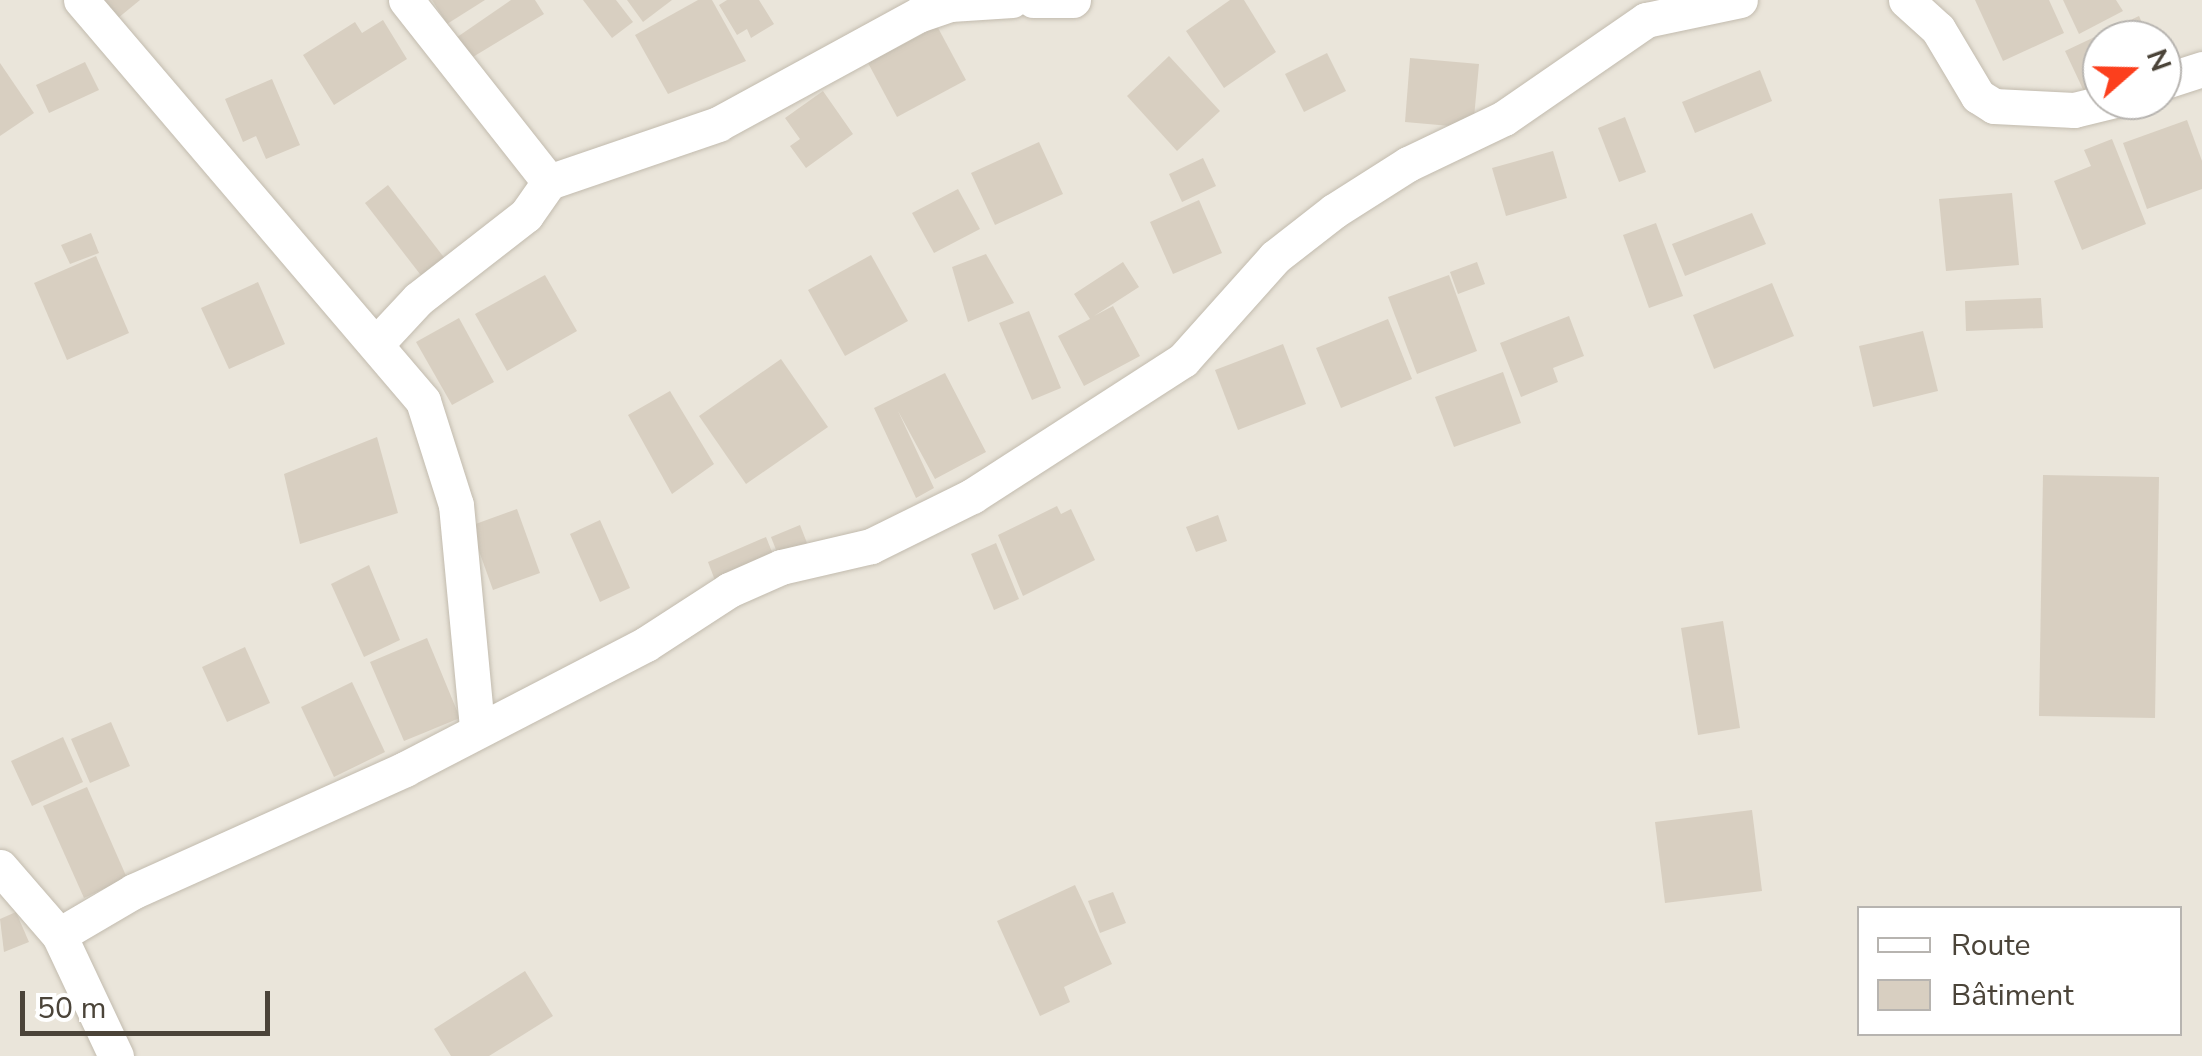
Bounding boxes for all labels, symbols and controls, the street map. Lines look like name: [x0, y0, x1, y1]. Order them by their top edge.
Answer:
north arrow: [2082, 20, 2182, 120]
text: N: [2137, 44, 2180, 77]
legend: [1857, 906, 2182, 1036]
text: Route: [1951, 925, 2031, 966]
scale bar: [25, 971, 275, 1033]
text: Bâtiment: [1951, 975, 2074, 1016]
text: 50 m: [37, 988, 106, 1029]

